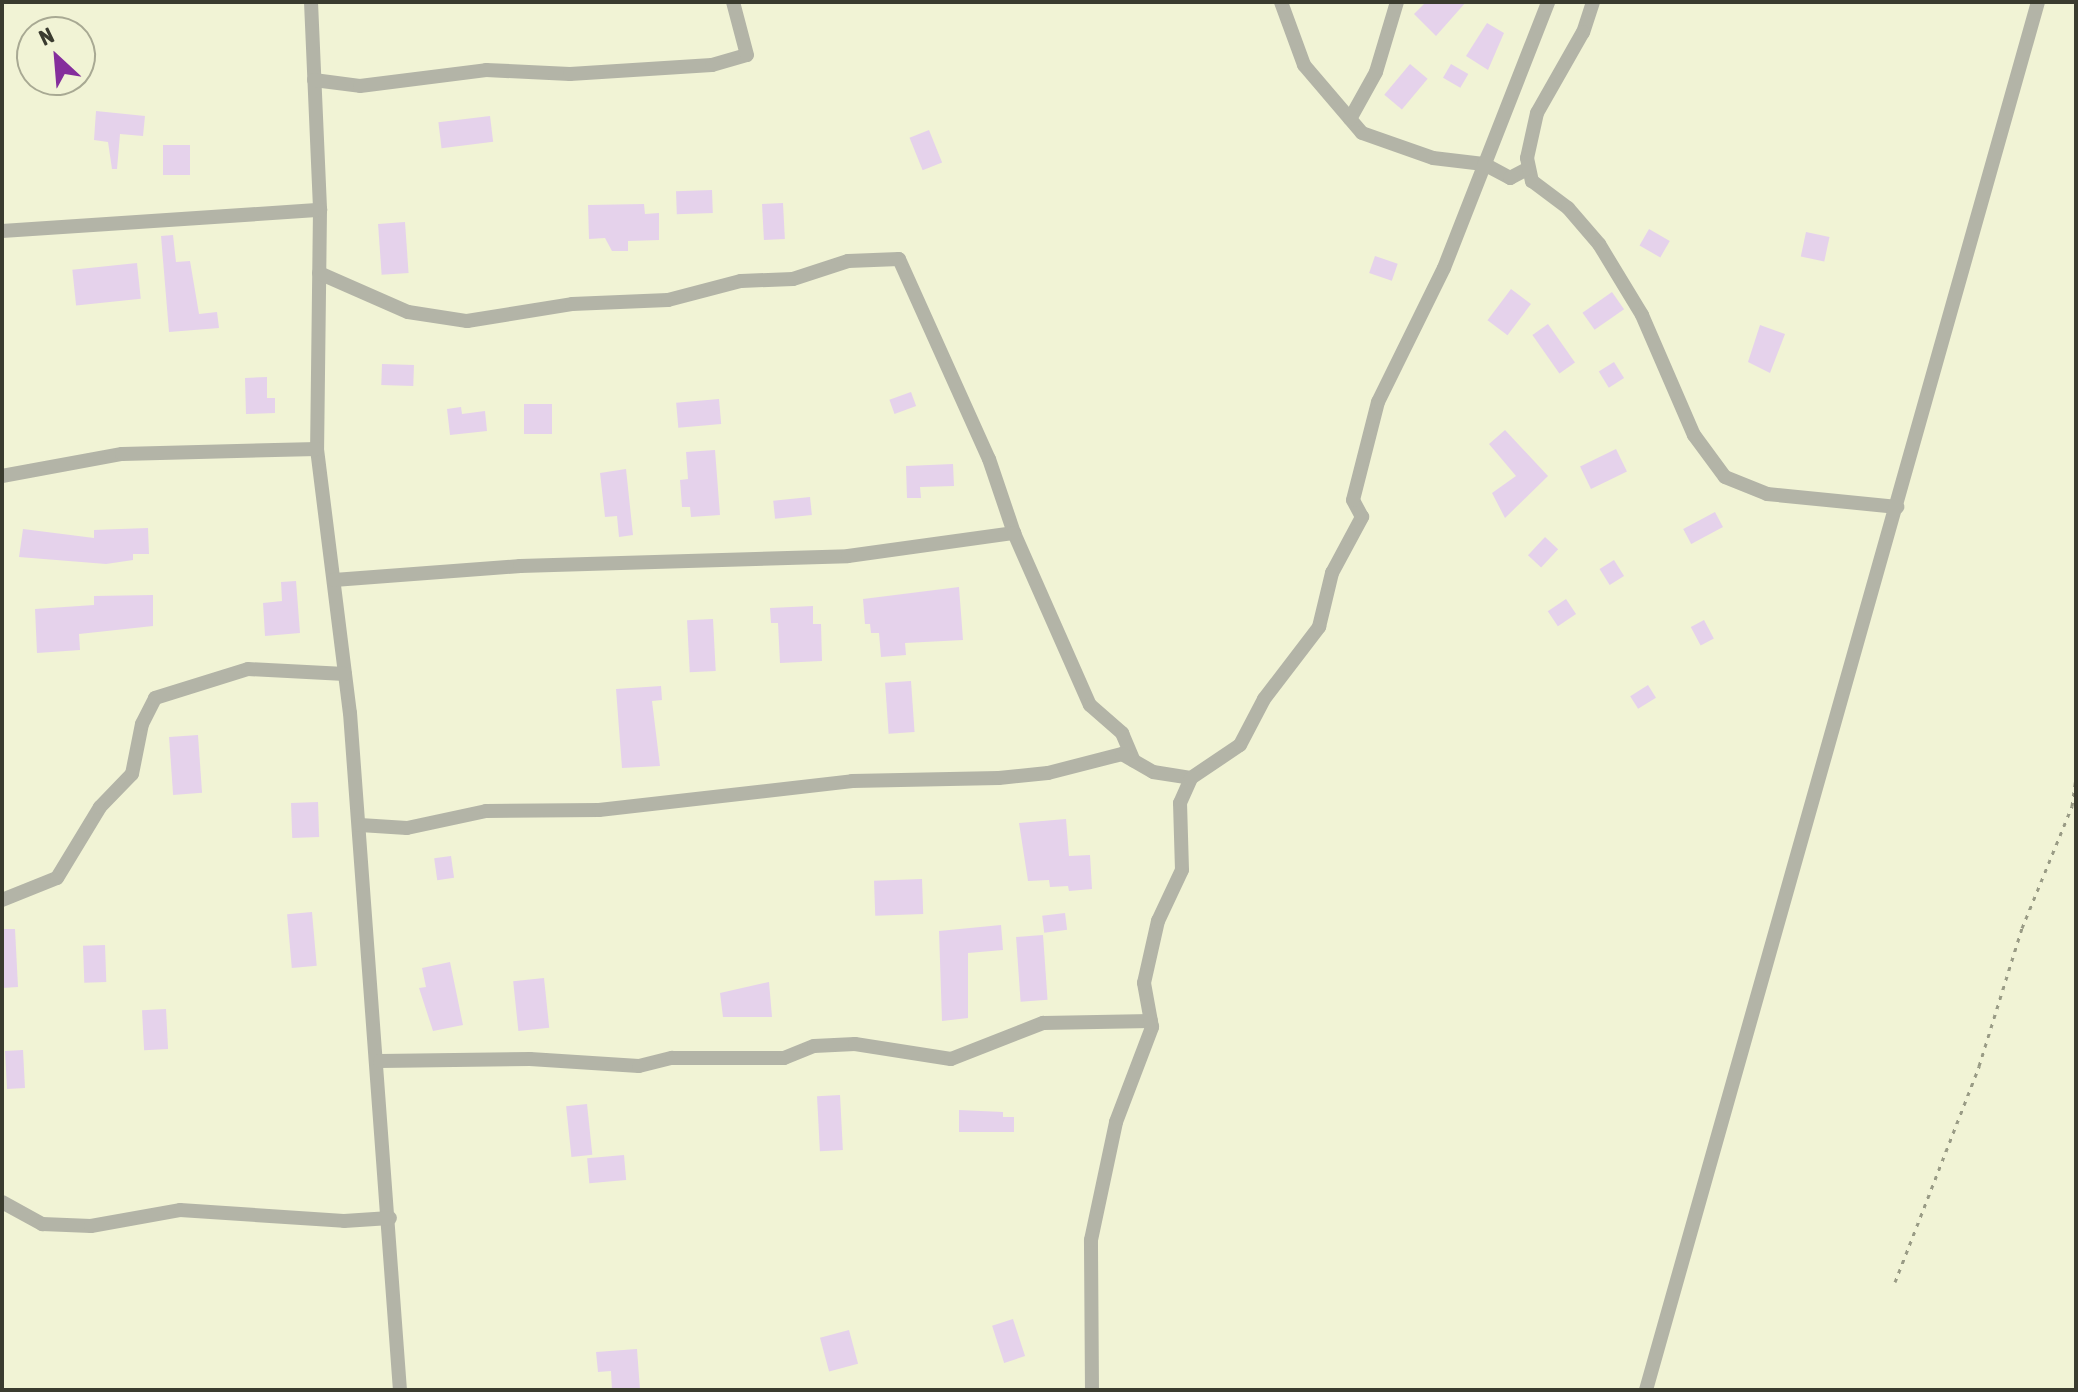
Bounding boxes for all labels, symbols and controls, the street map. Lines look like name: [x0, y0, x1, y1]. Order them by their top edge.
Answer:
north arrow: [16, 16, 96, 96]
text: N: [35, 22, 58, 51]

